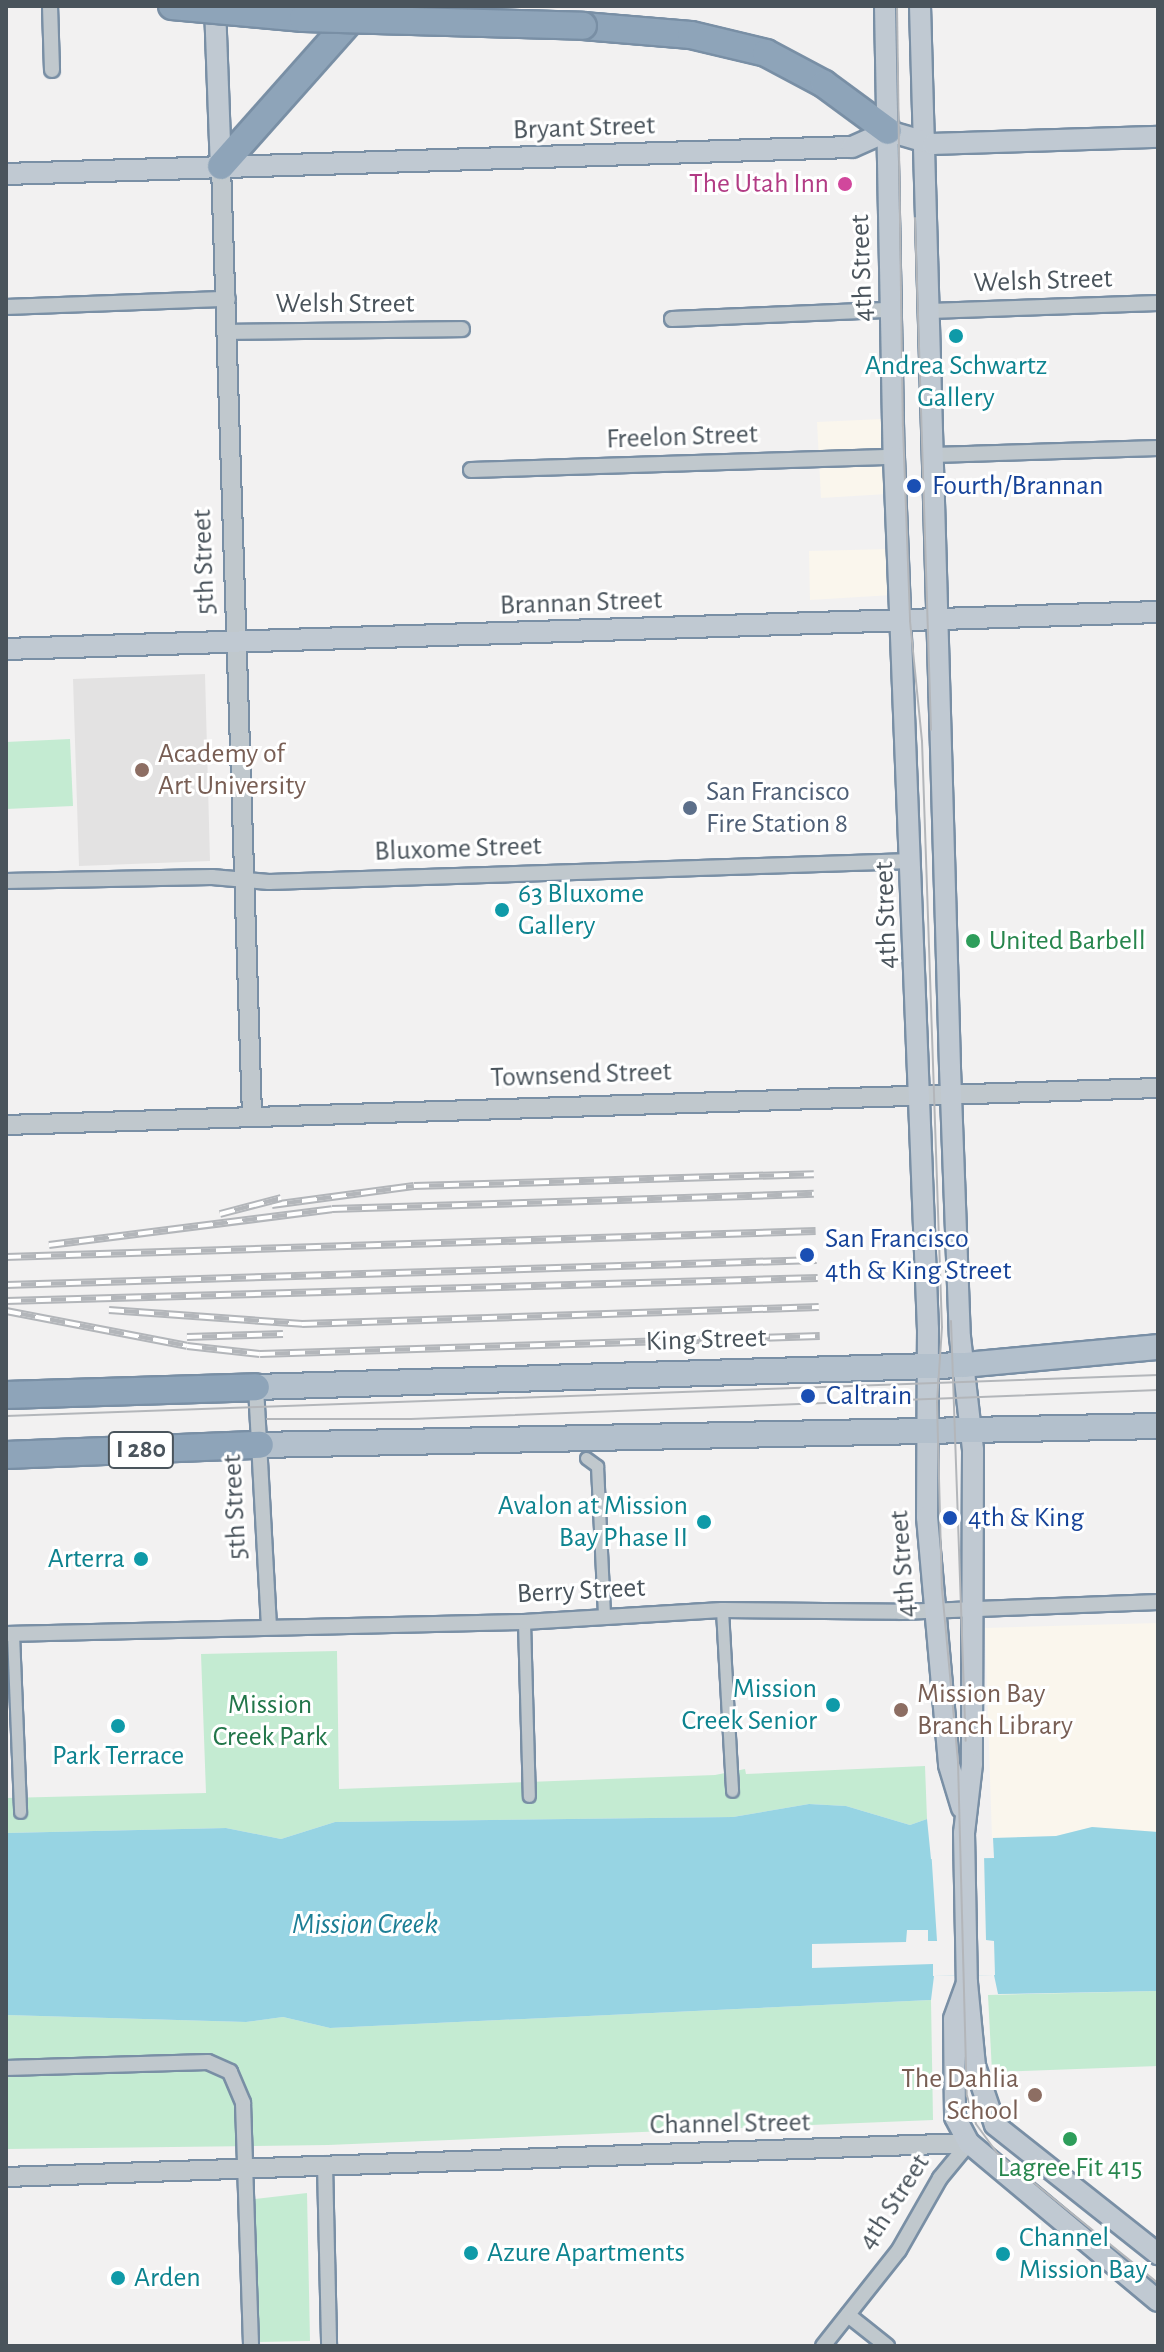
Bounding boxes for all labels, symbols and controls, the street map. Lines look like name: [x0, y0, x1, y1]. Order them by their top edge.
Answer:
street label: Bryant Street: [512, 109, 656, 147]
place label: The Utah Inn: [689, 167, 829, 201]
marker: The Utah Inn: [836, 175, 854, 193]
street label: 4th Street: [843, 214, 881, 322]
street label: Welsh Street: [973, 262, 1113, 300]
street label: Welsh Street: [275, 287, 415, 321]
marker: Andrea Schwartz Gallery: [947, 327, 965, 345]
place label: Andrea Schwartz Gallery: [865, 349, 1047, 415]
street label: Freelon Street: [606, 418, 758, 456]
place label: Fourth/Brannan: [932, 469, 1103, 503]
marker: Fourth/Brannan: [903, 475, 925, 497]
street label: 5th Street: [185, 509, 223, 615]
street label: Brannan Street: [499, 583, 663, 623]
place label: Academy of Art University: [158, 737, 306, 803]
marker: Academy of Art University: [133, 761, 151, 779]
place label: San Francisco Fire Station 8: [706, 775, 850, 841]
marker: San Francisco Fire Station 8: [681, 799, 699, 817]
street label: Bluxome Street: [374, 829, 542, 869]
street label: 4th Street: [867, 861, 905, 969]
place label: 63 Bluxome Gallery: [518, 877, 644, 943]
marker: 63 Bluxome Gallery: [493, 901, 511, 919]
place label: United Barbell: [989, 924, 1146, 958]
marker: United Barbell: [964, 932, 982, 950]
street label: Townsend Street: [490, 1055, 672, 1095]
place label: San Francisco 4th & King Street: [825, 1222, 1011, 1288]
marker: San Francisco 4th & King Street: [796, 1244, 818, 1266]
street label: King Street: [645, 1321, 767, 1359]
place label: Caltrain: [826, 1379, 912, 1413]
marker: Caltrain: [797, 1385, 819, 1407]
road number: I 280: [107, 1428, 175, 1472]
street label: 5th Street: [215, 1453, 255, 1561]
place label: Avalon at Mission Bay Phase II: [498, 1489, 688, 1555]
place label: 4th & King: [968, 1501, 1084, 1535]
marker: 4th & King: [939, 1507, 961, 1529]
street label: 4th Street: [882, 1509, 924, 1619]
marker: Avalon at Mission Bay Phase II: [695, 1513, 713, 1531]
place label: Arterra: [48, 1542, 125, 1576]
marker: Arterra: [132, 1550, 150, 1568]
street label: Berry Street: [516, 1571, 646, 1611]
place label: Mission Creek Senior: [681, 1672, 817, 1738]
place label: Mission Bay Branch Library: [917, 1677, 1073, 1743]
park label: Mission Creek Park: [213, 1688, 327, 1754]
marker: Mission Creek Senior: [824, 1696, 842, 1714]
marker: Mission Bay Branch Library: [892, 1701, 910, 1719]
marker: Park Terrace: [109, 1717, 127, 1735]
place label: Park Terrace: [52, 1739, 184, 1773]
water label: Mission Creek: [292, 1906, 438, 1942]
place label: The Dahlia School: [901, 2062, 1019, 2128]
marker: The Dahlia School: [1026, 2086, 1044, 2104]
street label: Channel Street: [649, 2106, 811, 2142]
marker: Lagree Fit 415: [1061, 2130, 1079, 2148]
street label: 4th Street: [851, 2148, 937, 2256]
place label: Lagree Fit 415: [998, 2151, 1142, 2185]
place label: Channel Mission Bay: [1019, 2221, 1147, 2287]
place label: Azure Apartments: [487, 2236, 685, 2270]
marker: Azure Apartments: [462, 2244, 480, 2262]
marker: Channel Mission Bay: [994, 2245, 1012, 2263]
place label: Arden: [134, 2261, 201, 2295]
marker: Arden: [109, 2269, 127, 2287]

